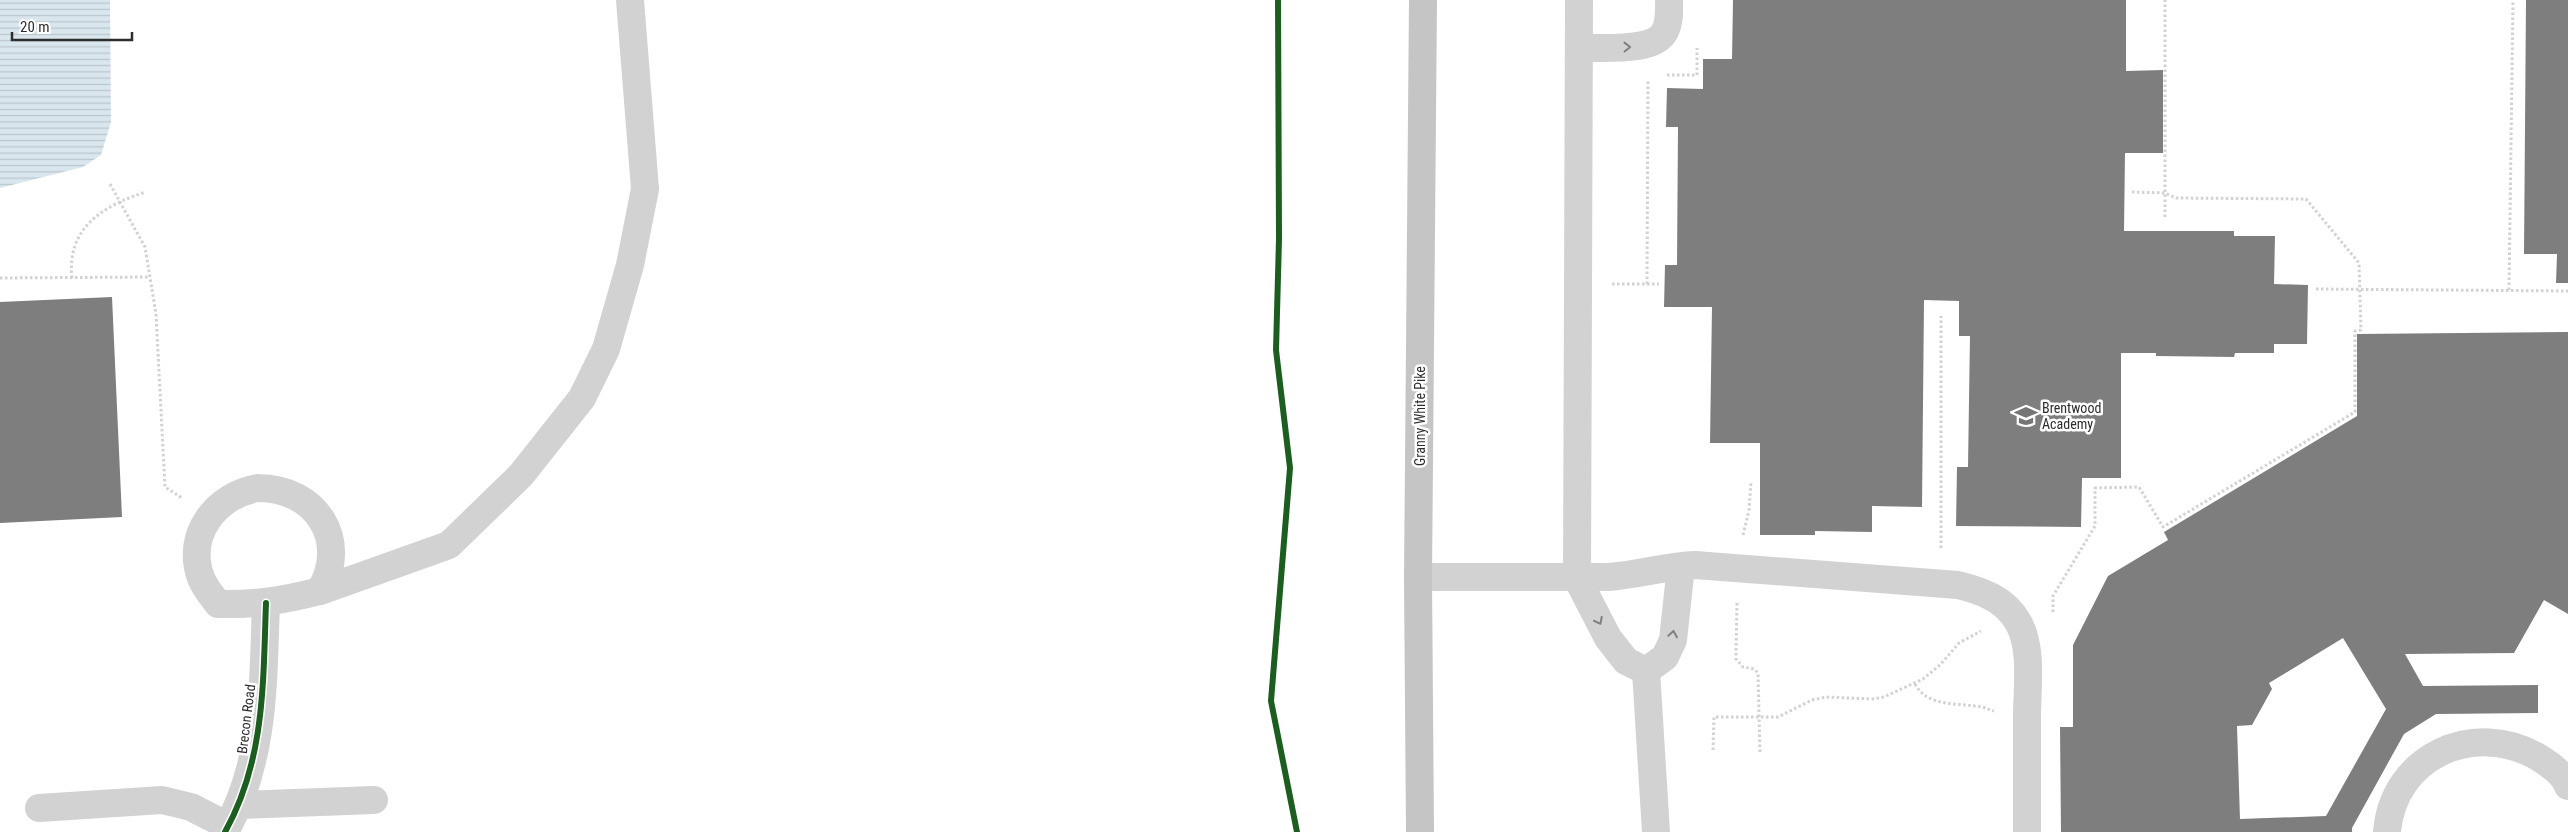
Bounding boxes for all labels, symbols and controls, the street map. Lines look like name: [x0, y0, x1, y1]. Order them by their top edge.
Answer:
scale bar: [12, 10, 132, 42]
text: 20 m: [20, 18, 50, 36]
one-way arrow: [1624, 42, 1632, 52]
street label: Granny White Pike: [1412, 366, 1428, 466]
place label: Brentwood Academy: [2042, 400, 2101, 432]
school or university icon: Brentwood Academy: [2013, 403, 2039, 429]
one-way arrow: [1593, 616, 1603, 625]
one-way arrow: [1667, 629, 1678, 637]
street label: Brecon Road: [234, 683, 258, 755]

